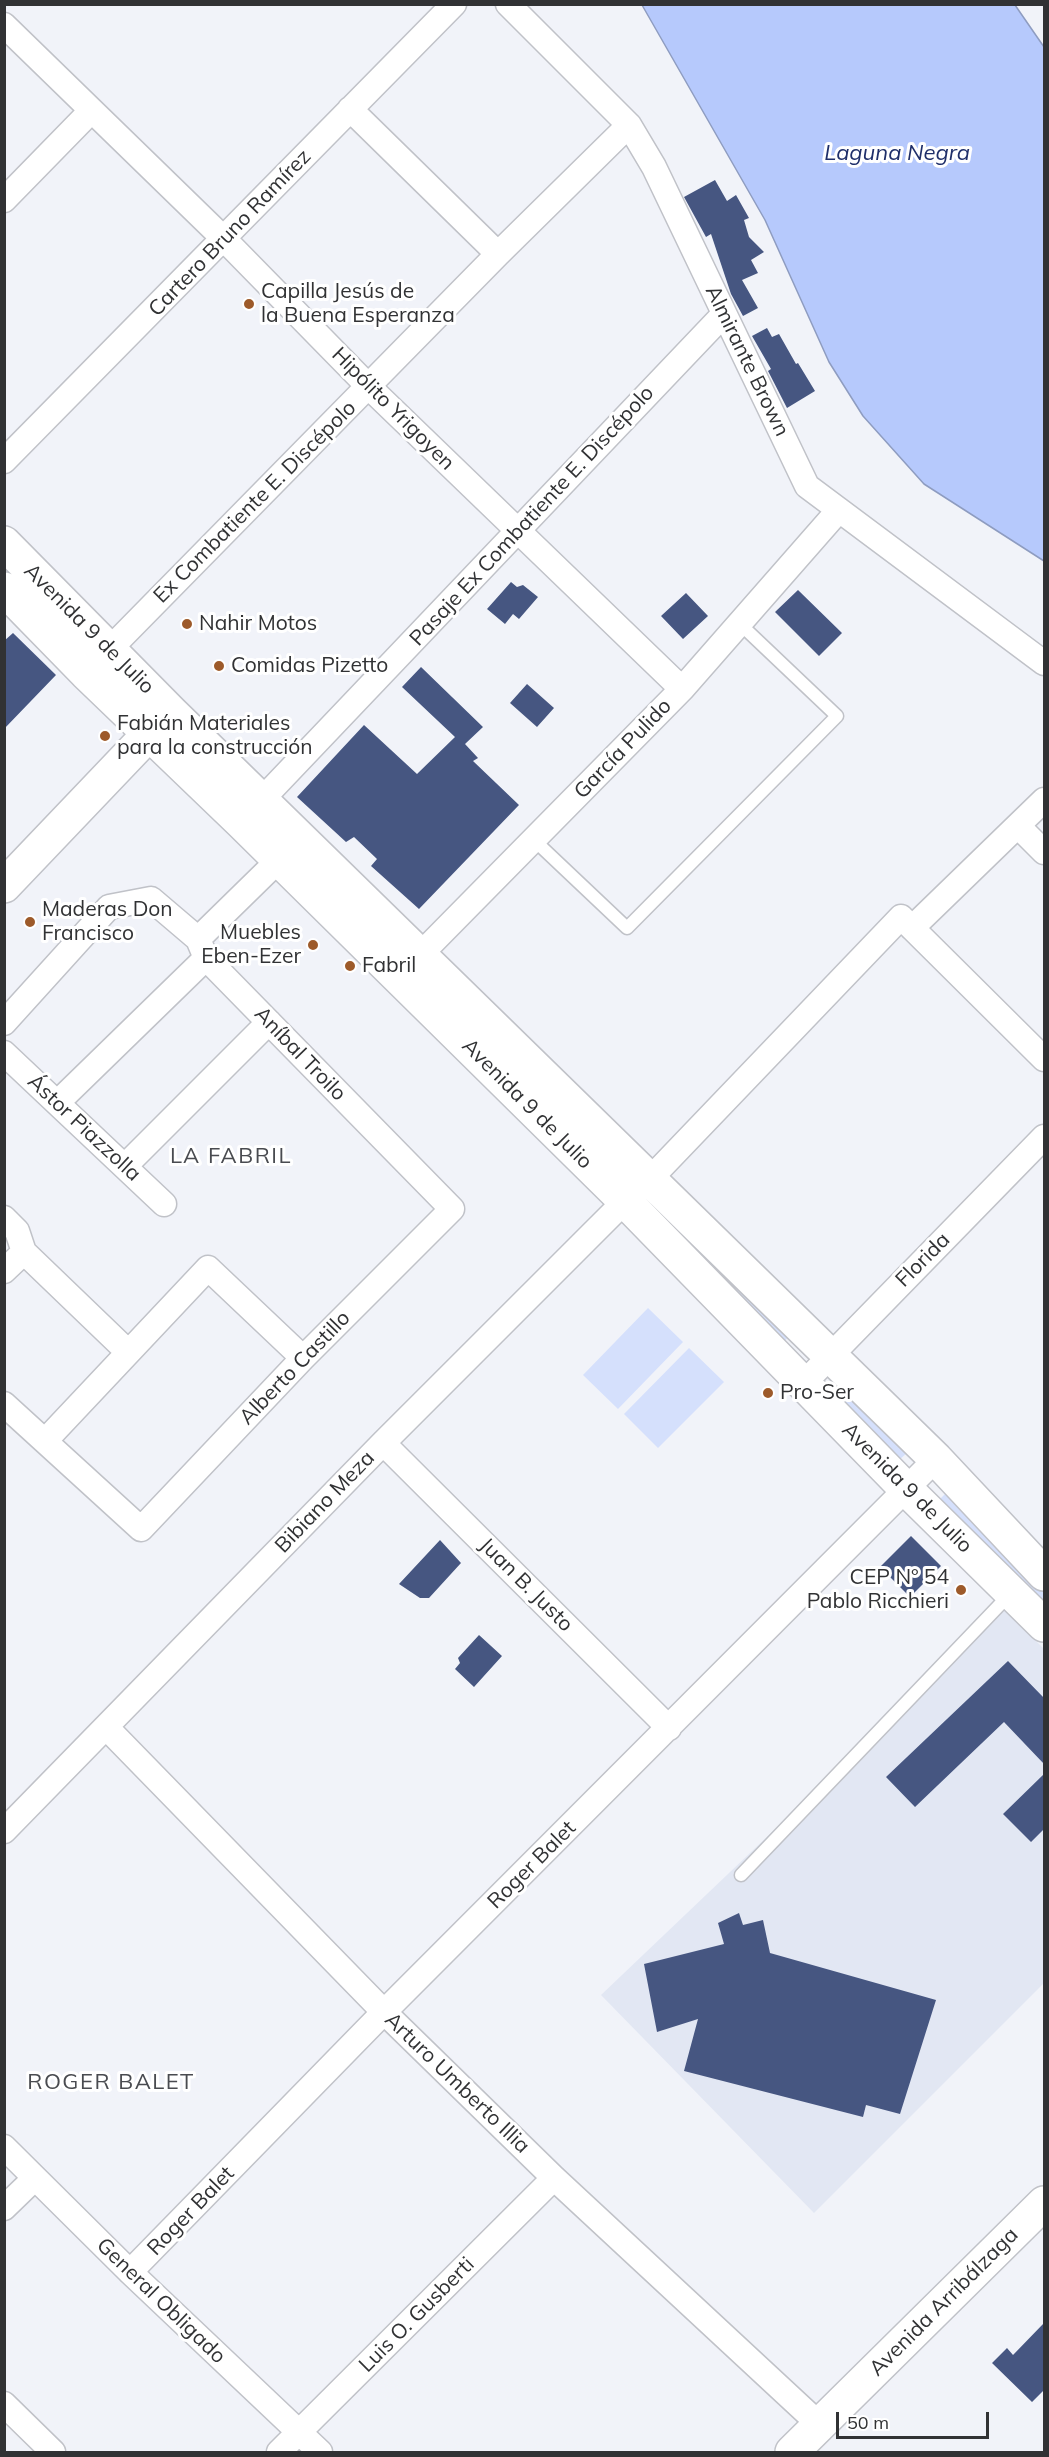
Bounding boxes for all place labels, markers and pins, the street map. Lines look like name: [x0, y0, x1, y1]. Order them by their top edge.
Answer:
place label: Capilla Jesús de la Buena Esperanza: [261, 279, 455, 329]
marker: Capilla Jesús de la Buena Esperanza: [242, 297, 256, 311]
place label: Nahir Motos: [199, 611, 317, 637]
marker: Nahir Motos: [180, 617, 194, 631]
place label: Comidas Pizetto: [231, 653, 388, 679]
marker: Comidas Pizetto: [212, 659, 226, 673]
place label: Fabián Materiales para la construcción: [117, 711, 313, 761]
marker: Fabián Materiales para la construcción: [98, 729, 112, 743]
place label: Maderas Don Francisco: [42, 897, 173, 947]
marker: Maderas Don Francisco: [23, 915, 37, 929]
place label: Muebles Eben-Ezer: [201, 920, 301, 970]
marker: Muebles Eben-Ezer: [306, 938, 320, 952]
place label: Fabril: [362, 953, 416, 979]
marker: Fabril: [343, 959, 357, 973]
place label: Pro-Ser: [780, 1380, 854, 1406]
marker: Pro-Ser: [761, 1386, 775, 1400]
place label: CEP Nº 54 Pablo Ricchieri: [807, 1565, 949, 1615]
marker: CEP Nº 54 Pablo Ricchieri: [954, 1583, 968, 1597]

